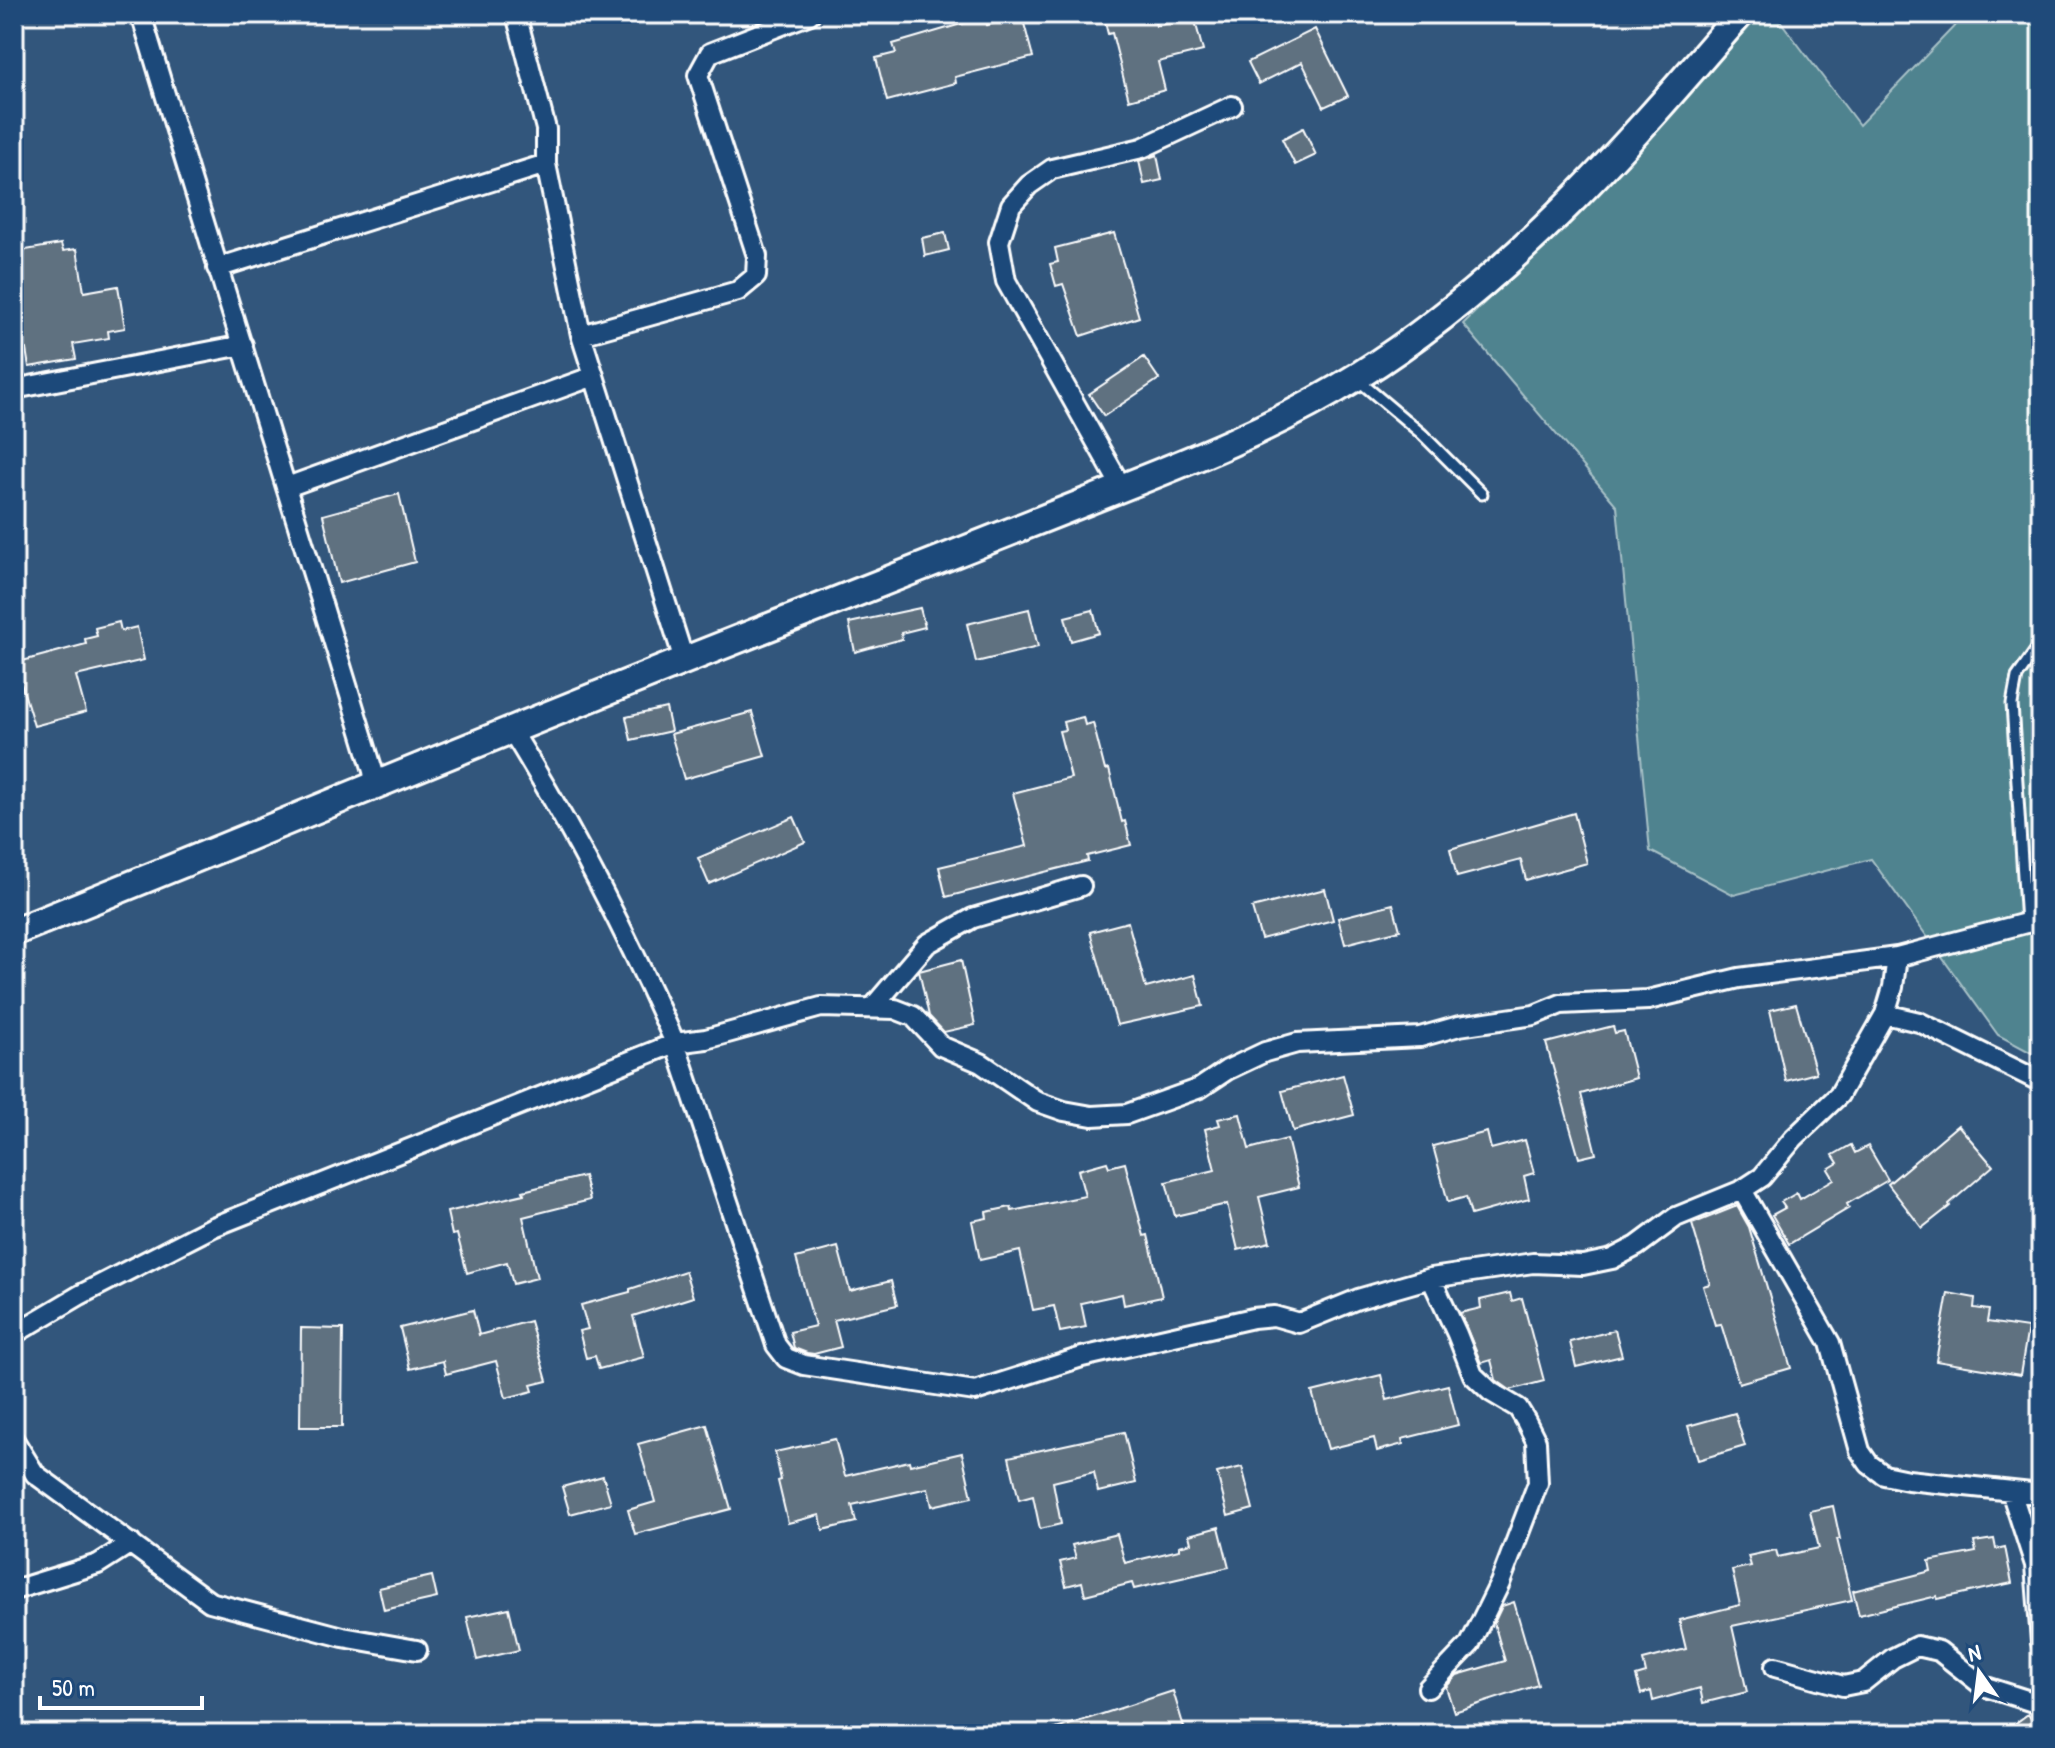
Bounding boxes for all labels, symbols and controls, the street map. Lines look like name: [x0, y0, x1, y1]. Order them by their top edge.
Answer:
north arrow: [1939, 1632, 2019, 1712]
text: N: [1965, 1637, 1984, 1669]
scale bar: [40, 1660, 202, 1710]
text: 50 m: [52, 1671, 95, 1703]

